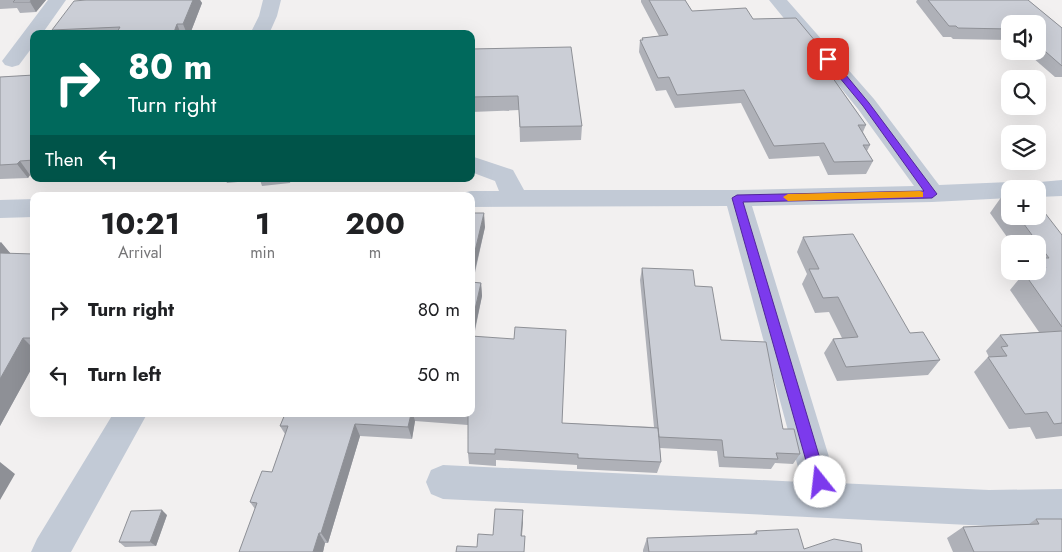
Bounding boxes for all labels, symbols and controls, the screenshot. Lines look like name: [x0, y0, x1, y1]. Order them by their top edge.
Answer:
map controls: [1001, 15, 1046, 280]
button: sound: [1001, 15, 1046, 60]
pin: [807, 38, 849, 80]
text: 80 m: [128, 42, 212, 92]
icon: arrive: [814, 45, 842, 73]
icon: right: [45, 50, 110, 115]
button: search: [1001, 70, 1046, 115]
text: Turn right: [128, 88, 216, 120]
button: layers: [1001, 125, 1046, 170]
icon: left: [94, 145, 122, 173]
text: Then: [45, 146, 84, 173]
button: +: [1001, 180, 1046, 225]
text: 10:21: [100, 202, 180, 245]
text: 1: [255, 202, 270, 245]
text: 200: [345, 202, 405, 245]
button: −: [1001, 235, 1046, 280]
text: Arrival: [118, 241, 162, 264]
text: min: [250, 241, 275, 264]
text: m: [369, 241, 381, 264]
icon: right: [45, 296, 73, 324]
text: Turn right: [88, 296, 174, 323]
text: 80 m: [418, 296, 460, 323]
icon: left: [45, 361, 73, 389]
text: Turn left: [88, 361, 161, 388]
text: 50 m: [417, 361, 460, 388]
position arrow: [793, 455, 845, 507]

